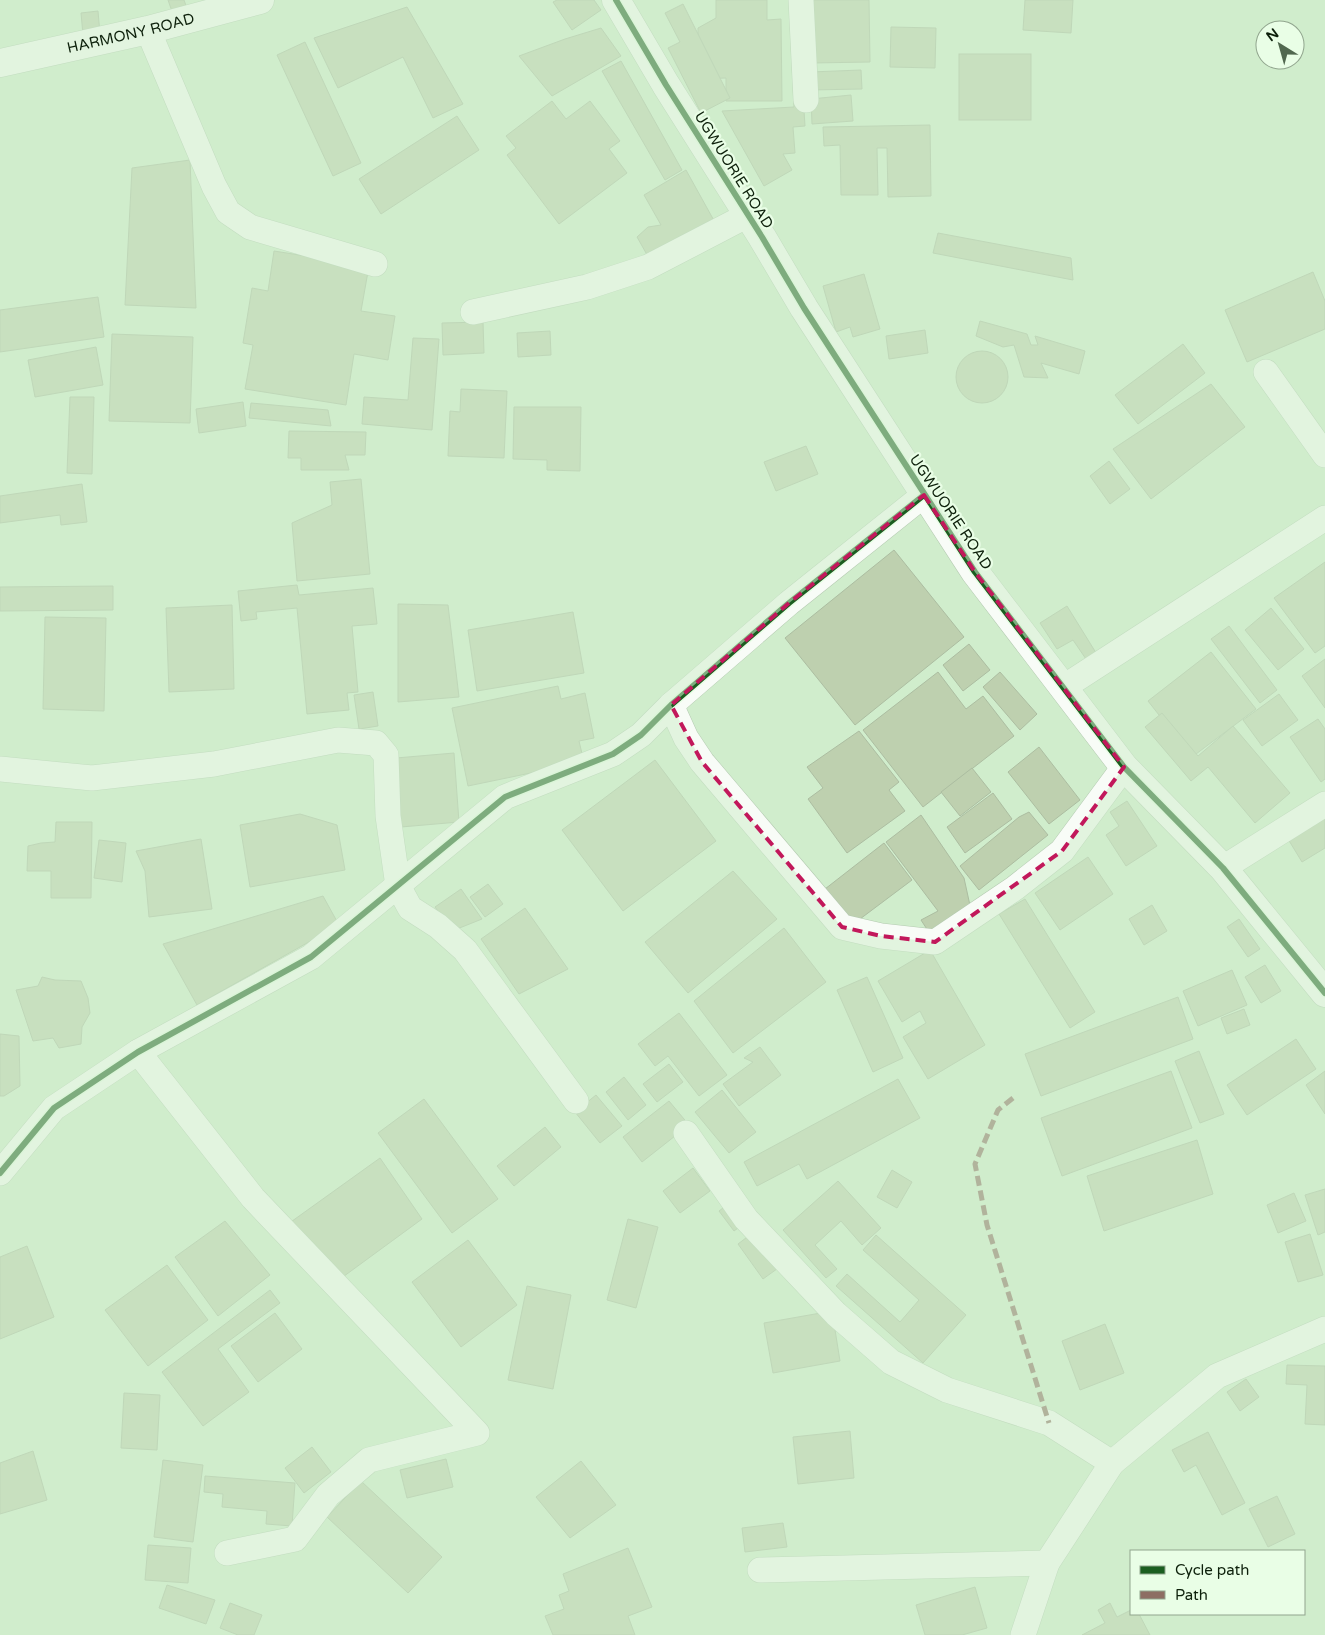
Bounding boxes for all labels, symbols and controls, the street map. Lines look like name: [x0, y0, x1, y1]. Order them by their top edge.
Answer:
street label: HARMONY ROAD: [65, 9, 196, 57]
north arrow: [1255, 20, 1305, 70]
text: N: [1263, 25, 1282, 45]
street label: UGWUORIE ROAD: [691, 108, 777, 232]
street label: UGWUORIE ROAD: [906, 451, 996, 573]
legend: [1130, 1550, 1305, 1615]
text: Cycle path: [1175, 1561, 1249, 1579]
text: Path: [1175, 1586, 1208, 1604]

